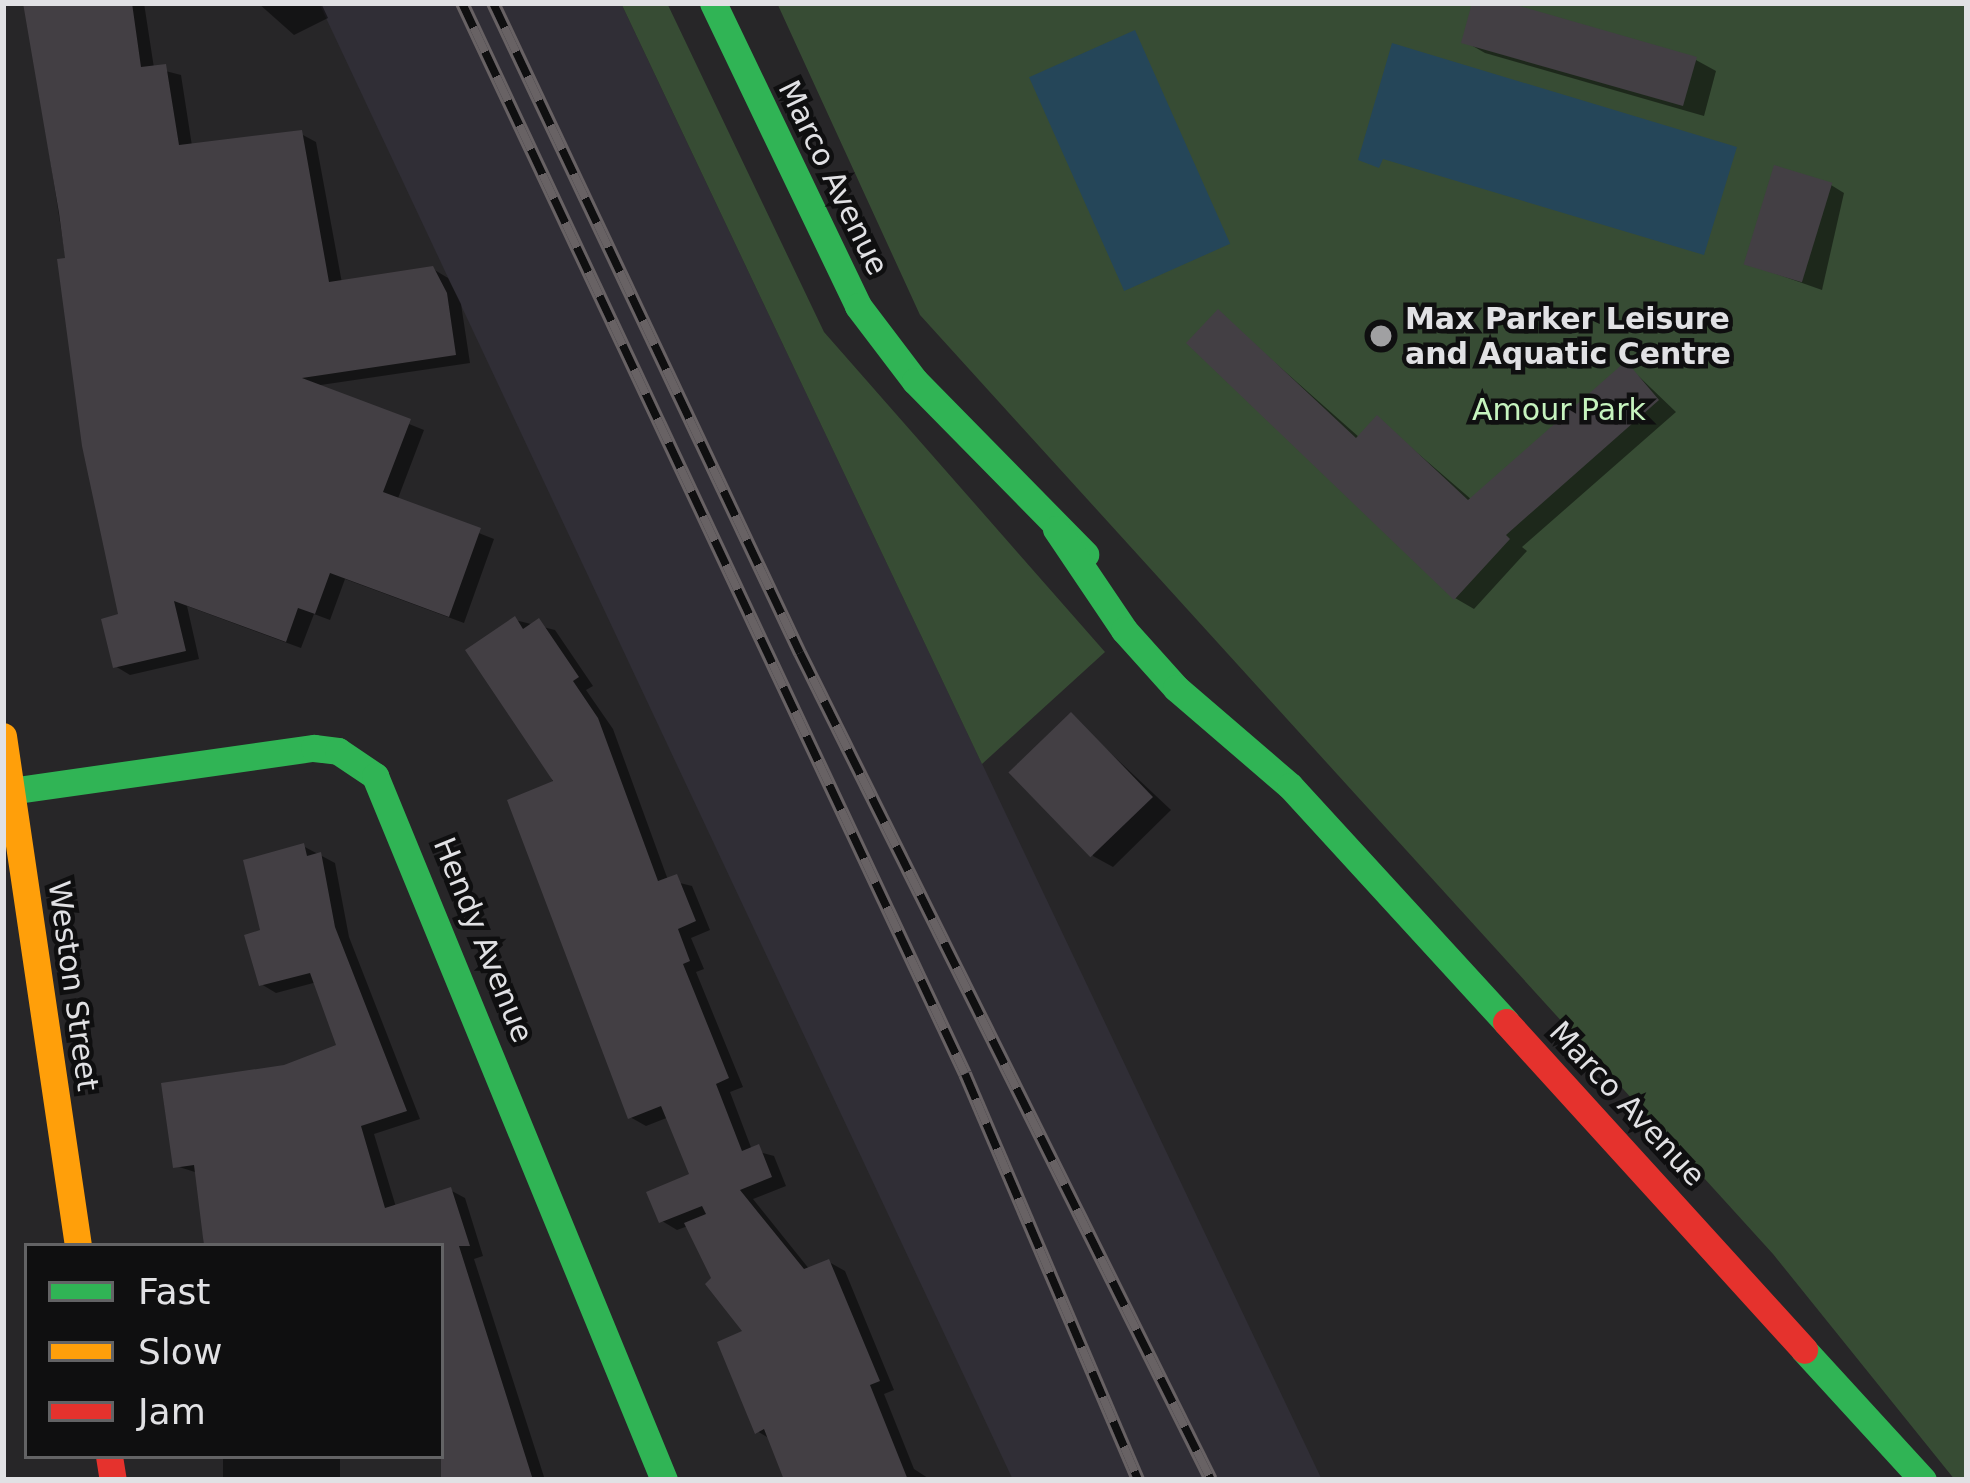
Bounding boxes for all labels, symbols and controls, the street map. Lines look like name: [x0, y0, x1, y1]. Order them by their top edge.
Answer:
street label: Marco Avenue: [770, 75, 896, 281]
place label: Max Parker Leisure and Aquatic Centre: [1405, 301, 1731, 372]
marker: Max Parker Leisure and Aquatic Centre: [1368, 323, 1394, 349]
park label: Amour Park: [1472, 392, 1646, 428]
street label: Hendy Avenue: [426, 832, 540, 1048]
street label: Weston Street: [40, 879, 106, 1093]
street label: Marco Avenue: [1542, 1014, 1712, 1194]
legend: [24, 1243, 444, 1459]
text: Fast: [138, 1271, 210, 1312]
text: Slow: [138, 1331, 222, 1372]
text: Jam: [138, 1391, 206, 1432]

